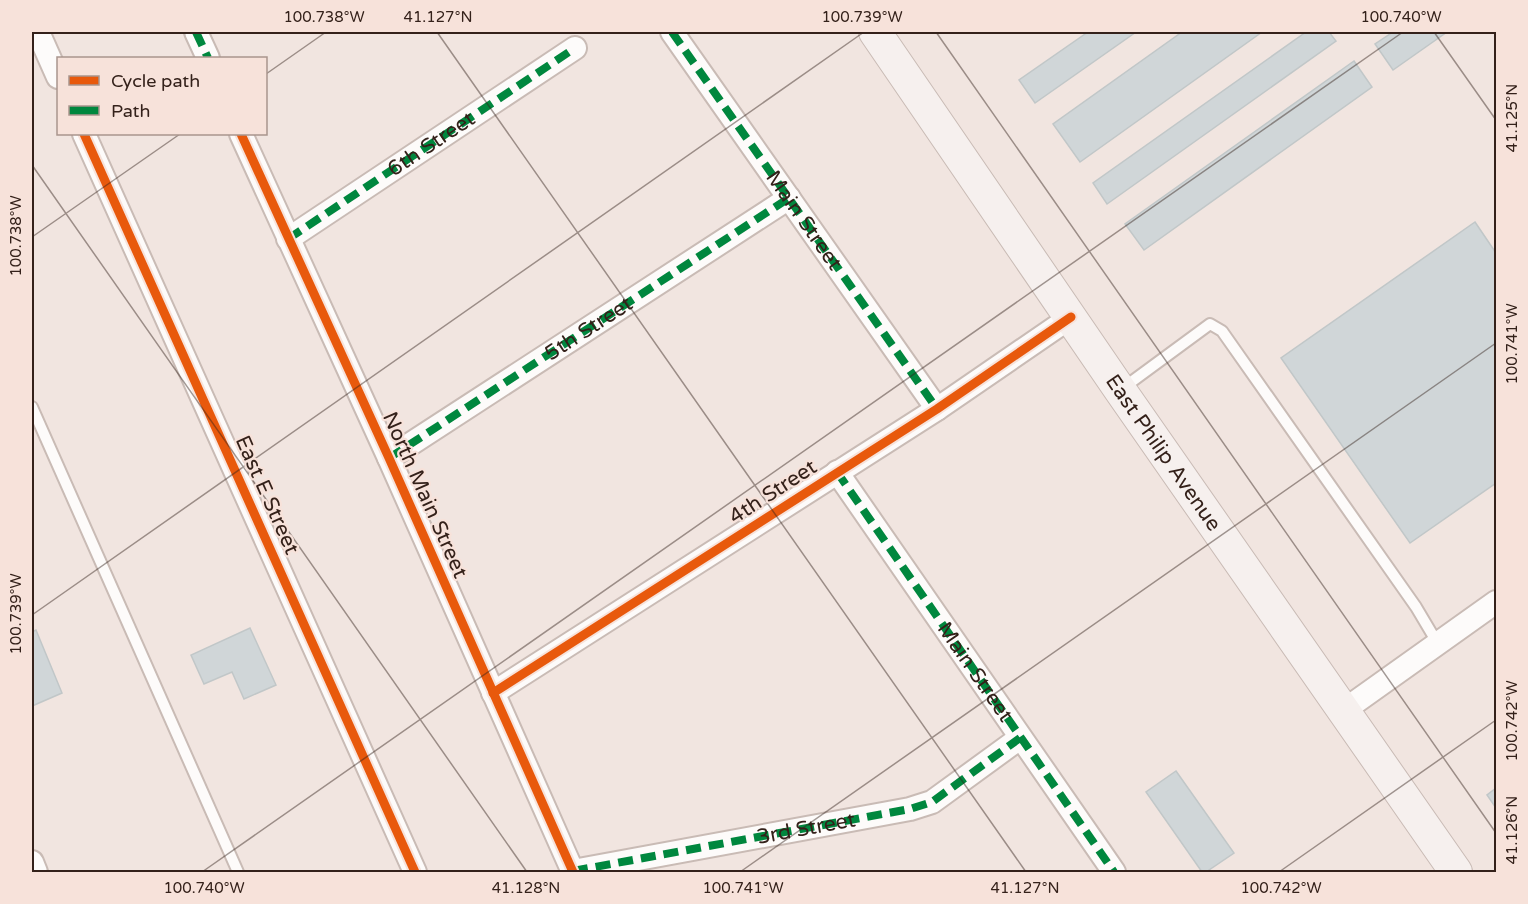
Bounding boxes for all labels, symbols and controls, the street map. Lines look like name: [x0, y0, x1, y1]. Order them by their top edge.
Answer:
text: 100.738°W: [283, 8, 365, 26]
text: 41.127°N: [403, 8, 473, 26]
text: 100.739°W: [821, 8, 903, 26]
text: 100.740°W: [1360, 8, 1442, 26]
legend: [57, 57, 267, 135]
text: Cycle path: [111, 70, 200, 92]
text: 41.125°N: [1503, 84, 1521, 152]
text: Path: [111, 100, 150, 122]
street label: 6th Street: [383, 106, 480, 182]
street label: Main Street: [761, 166, 848, 275]
text: 100.738°W: [7, 195, 25, 277]
street label: 5th Street: [540, 291, 637, 366]
text: 100.741°W: [1503, 303, 1521, 385]
street label: East Philip Avenue: [1100, 369, 1227, 536]
street label: North Main Street: [377, 408, 473, 582]
street label: East E Street: [230, 432, 304, 558]
street label: 4th Street: [724, 454, 822, 530]
text: 100.739°W: [7, 573, 25, 655]
street label: Main Street: [932, 617, 1019, 726]
text: 100.742°W: [1503, 680, 1521, 762]
text: 41.126°N: [1503, 796, 1521, 864]
street label: 3rd Street: [755, 807, 857, 849]
text: 100.740°W: [163, 879, 245, 897]
text: 41.128°N: [492, 879, 560, 897]
text: 100.741°W: [702, 879, 784, 897]
text: 41.127°N: [990, 879, 1060, 897]
text: 100.742°W: [1240, 879, 1322, 897]

